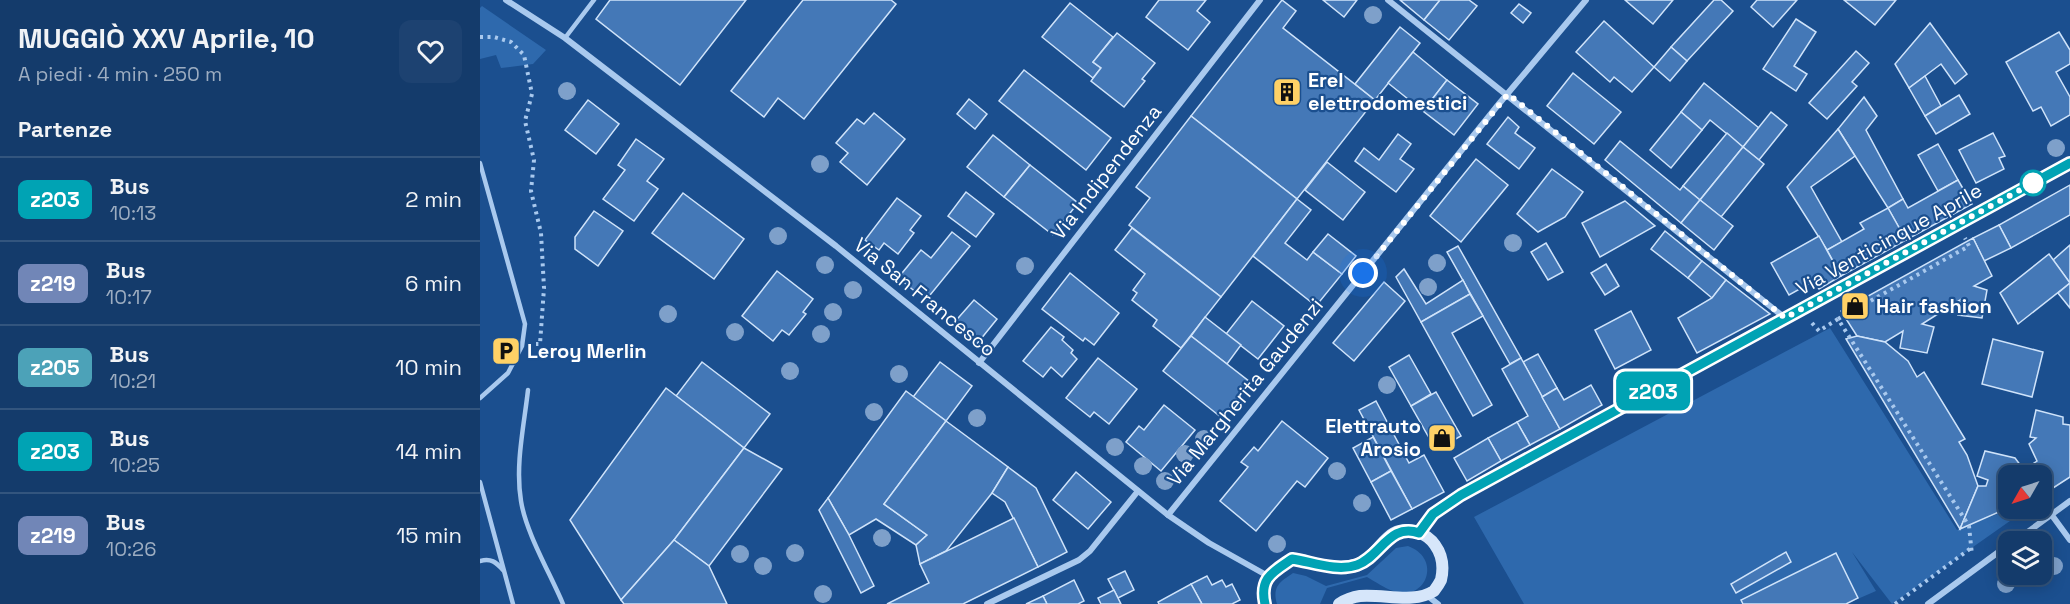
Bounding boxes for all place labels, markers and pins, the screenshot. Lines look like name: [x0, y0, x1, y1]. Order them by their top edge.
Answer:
place label: Erel elettrodomestici: [1308, 67, 1467, 116]
building icon: Erel elettrodomestici: [1271, 76, 1303, 108]
unlabelled marker: [2020, 170, 2046, 196]
shop icon: Hair fashion: [1839, 290, 1871, 322]
place label: Hair fashion: [1876, 293, 1992, 319]
parking icon: Leroy Merlin: [490, 335, 522, 367]
place label: Leroy Merlin: [527, 338, 647, 364]
place label: Elettrauto Arosio: [1325, 413, 1421, 462]
shop icon: Elettrauto Arosio: [1426, 422, 1458, 454]

